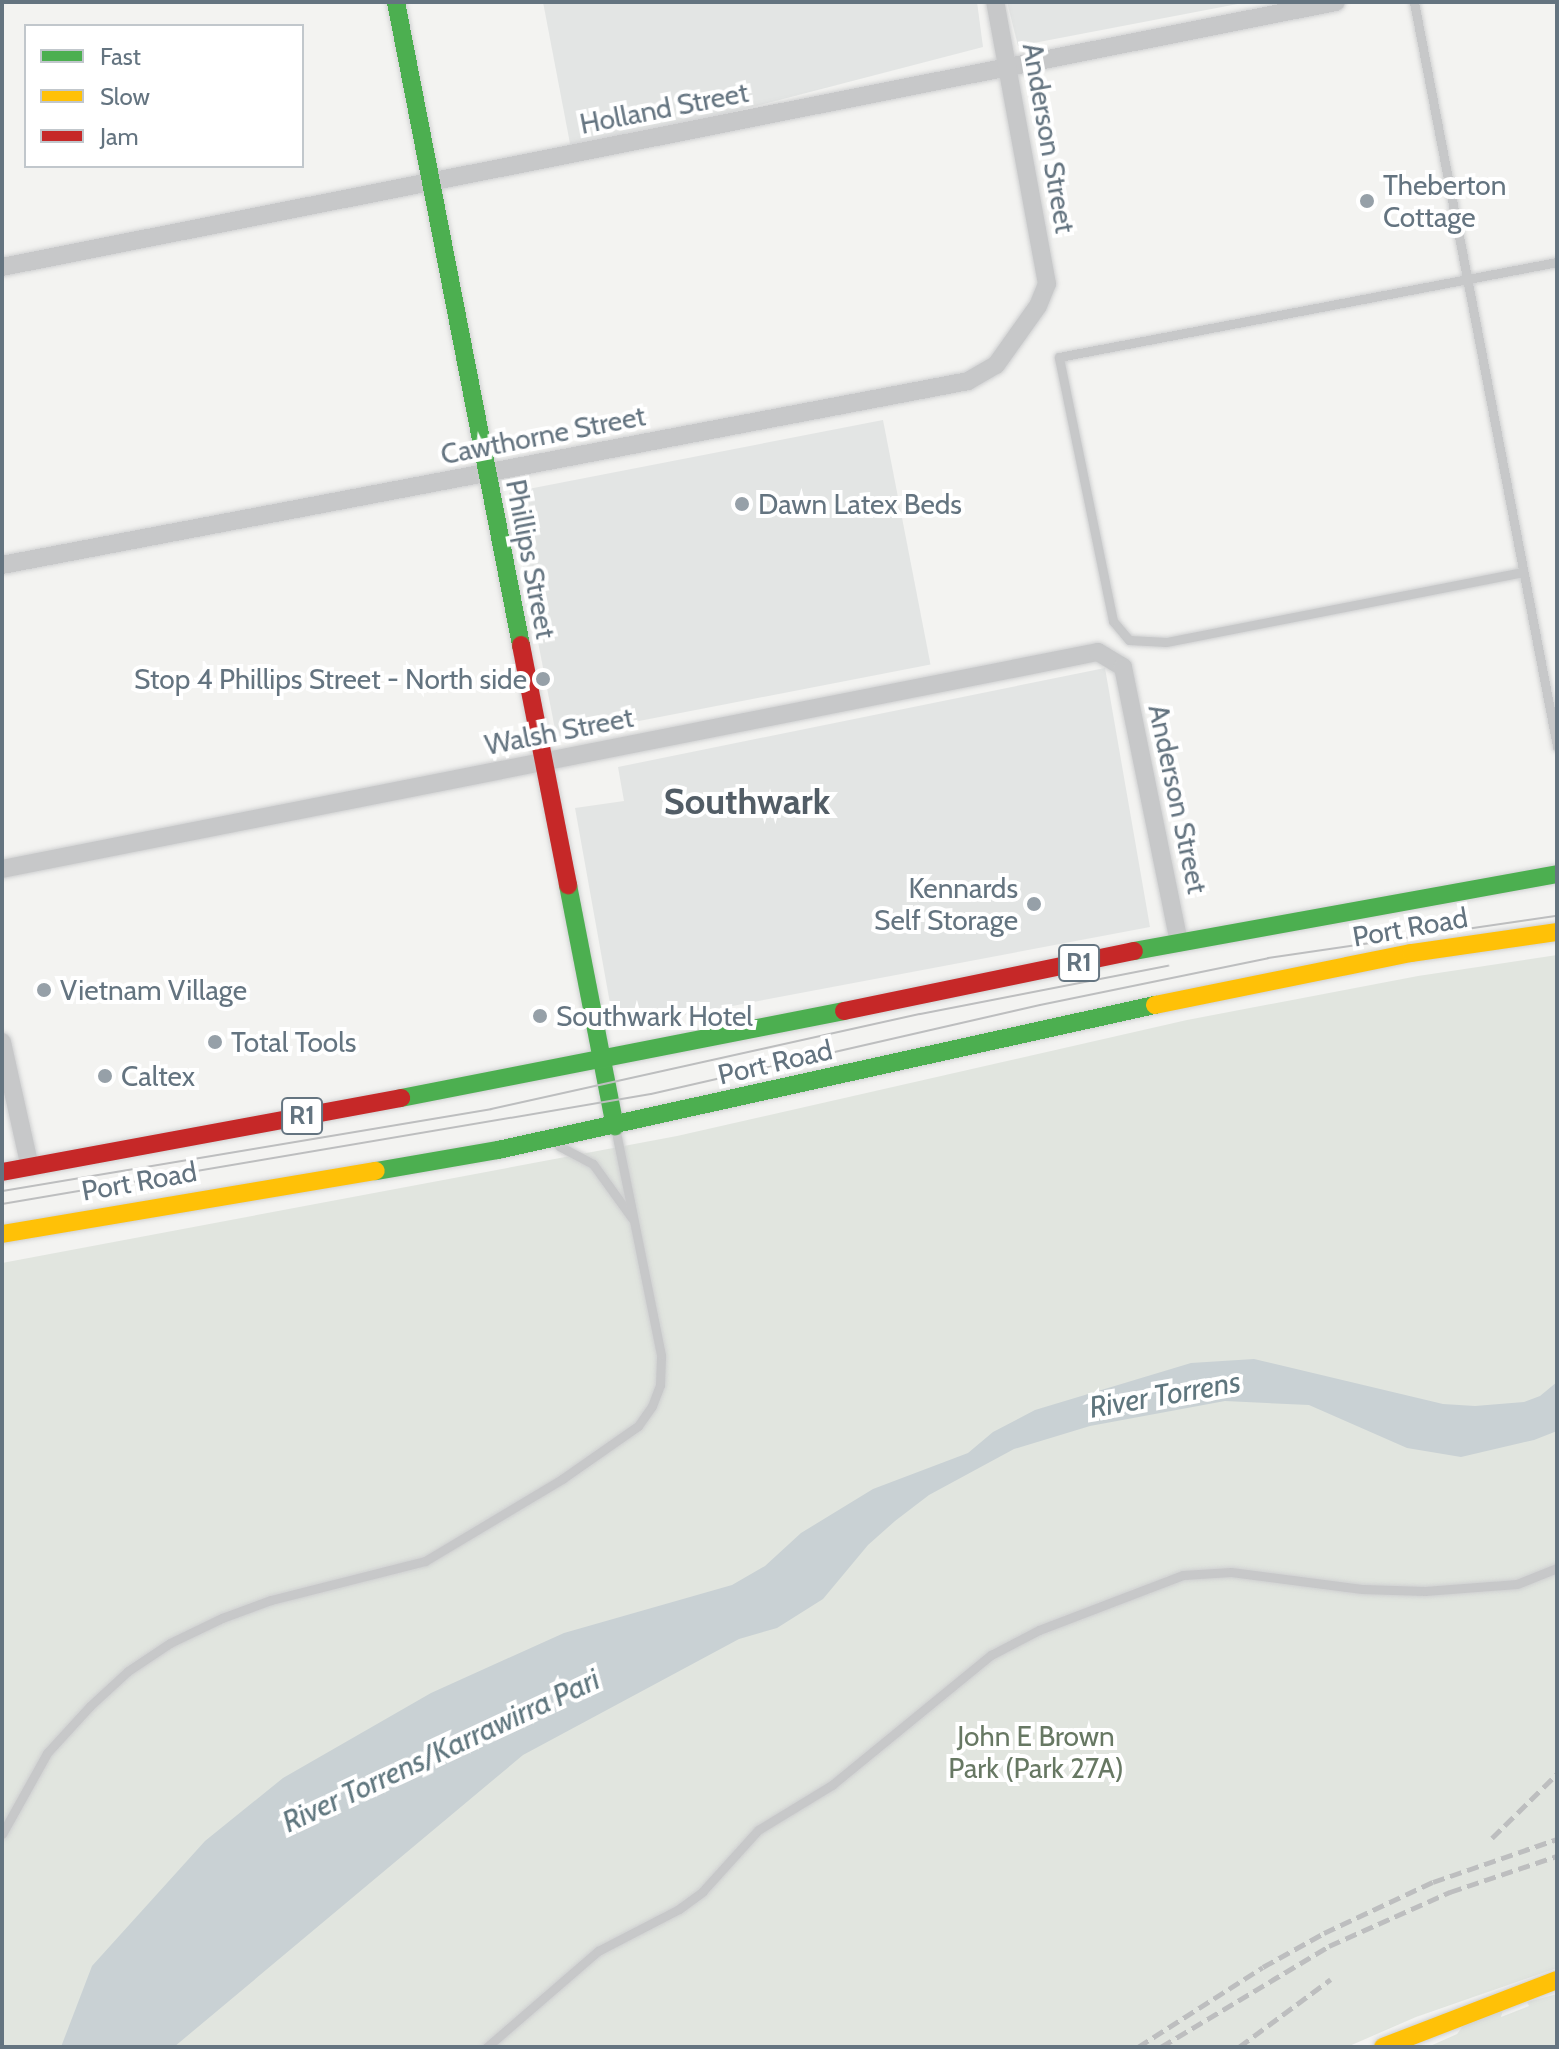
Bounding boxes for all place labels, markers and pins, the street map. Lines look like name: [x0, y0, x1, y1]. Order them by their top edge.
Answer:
place label: Theberton Cottage: [1383, 168, 1506, 234]
marker: Theberton Cottage: [1358, 192, 1376, 210]
place label: Dawn Latex Beds: [758, 487, 962, 521]
marker: Dawn Latex Beds: [733, 495, 751, 513]
place label: Stop 4 Phillips Street - North side: [134, 662, 527, 696]
marker: Stop 4 Phillips Street - North side: [534, 670, 552, 688]
place label: Kennards Self Storage: [874, 871, 1018, 937]
marker: Kennards Self Storage: [1025, 895, 1043, 913]
place label: Vietnam Village: [60, 973, 247, 1007]
marker: Vietnam Village: [35, 981, 53, 999]
place label: Southwark Hotel: [556, 999, 753, 1033]
marker: Southwark Hotel: [531, 1007, 549, 1025]
place label: Total Tools: [231, 1025, 356, 1059]
marker: Total Tools: [206, 1033, 224, 1051]
place label: Caltex: [121, 1059, 195, 1093]
marker: Caltex: [96, 1067, 114, 1085]

